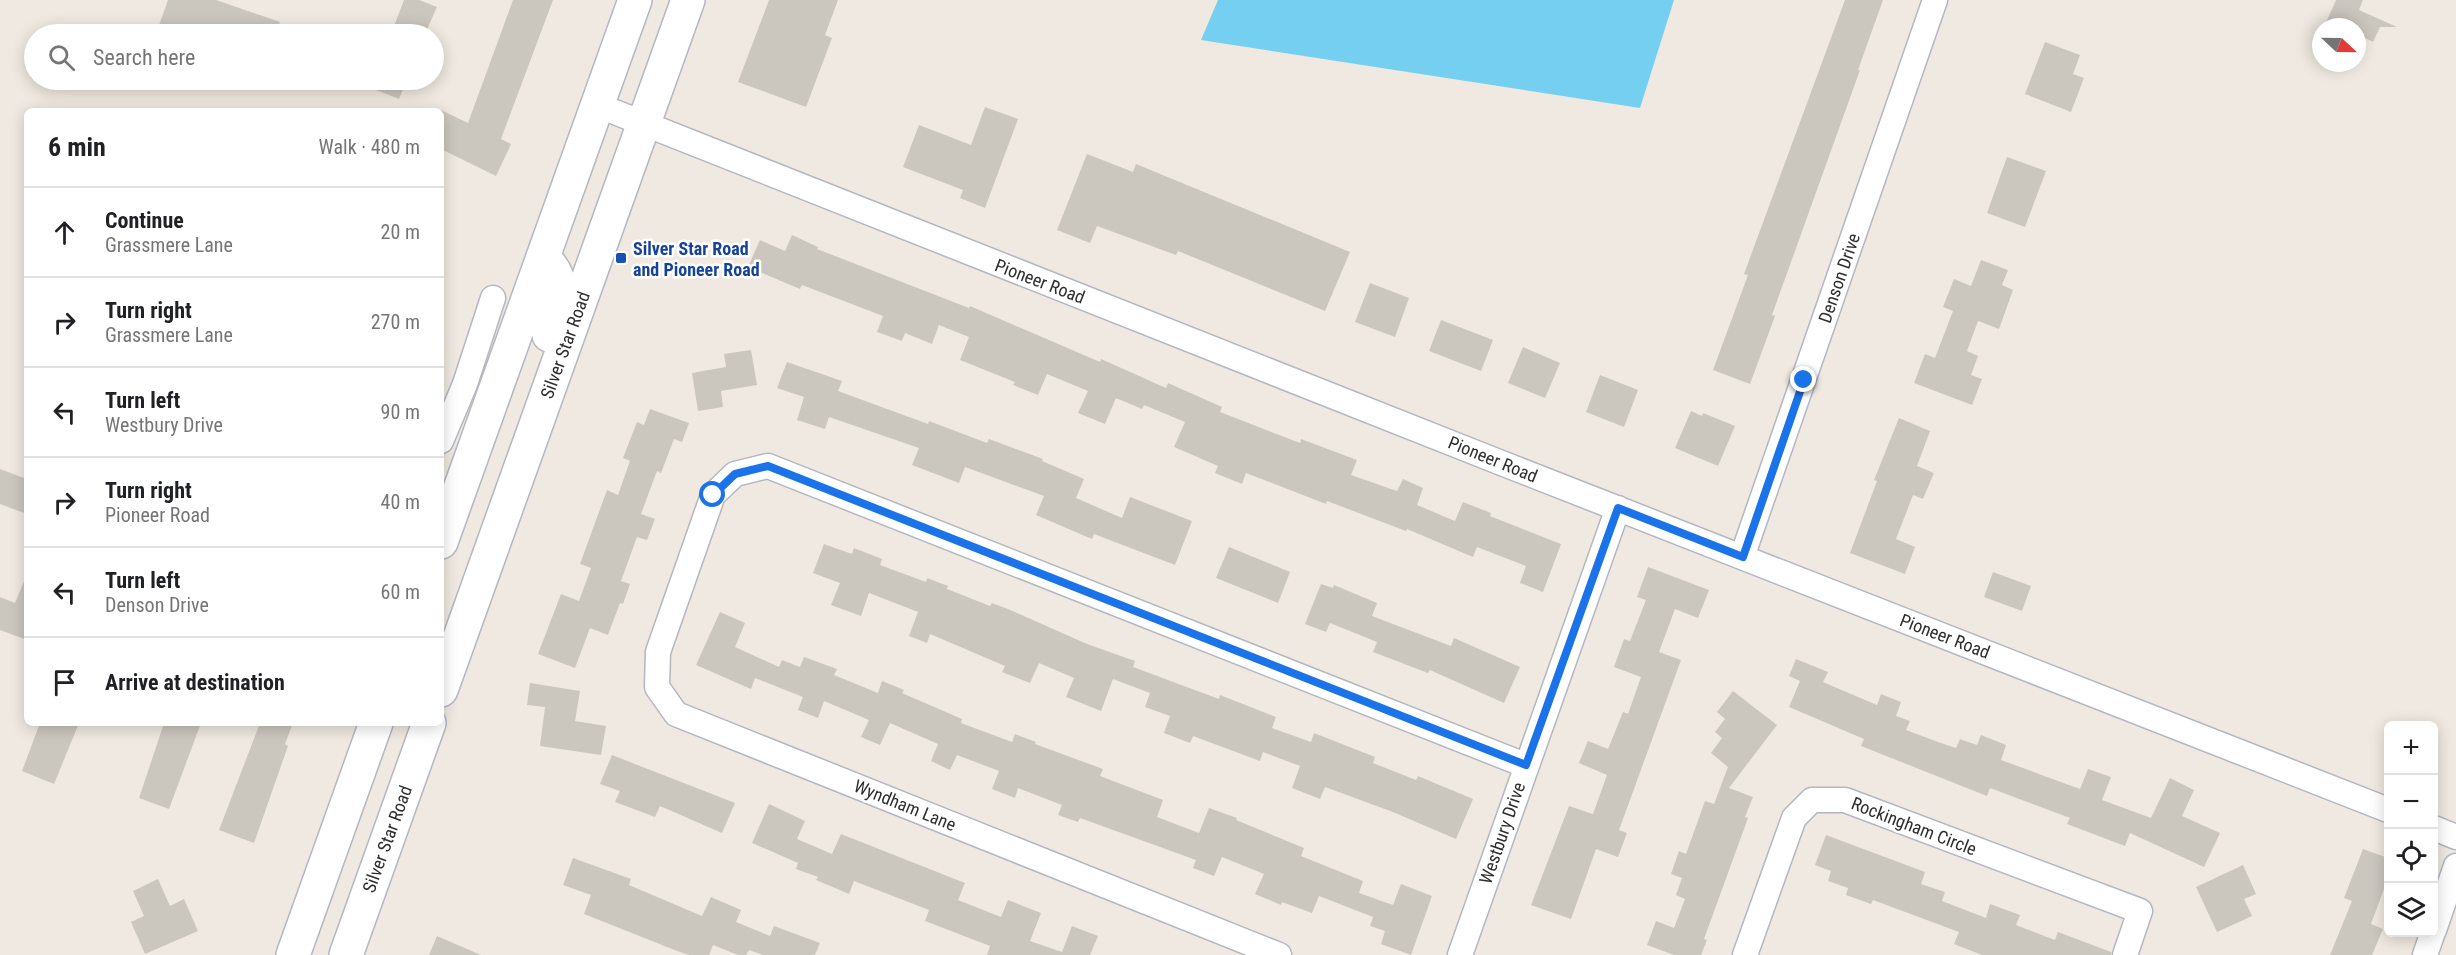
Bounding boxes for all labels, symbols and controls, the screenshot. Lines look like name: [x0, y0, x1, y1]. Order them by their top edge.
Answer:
north arrow: [2312, 18, 2366, 72]
search box: [24, 24, 444, 90]
icon: search: [45, 41, 78, 74]
text: Search here: [93, 45, 195, 70]
text: 6 min: [48, 132, 106, 162]
text: Walk · 480 m: [319, 135, 420, 159]
text: Continue: [105, 208, 184, 233]
icon: ahead: [48, 216, 81, 249]
text: 20 m: [381, 220, 420, 244]
street label: Denson Drive: [1814, 230, 1864, 326]
text: Grassmere Lane: [105, 233, 233, 257]
place label: Silver Star Road and Pioneer Road: [633, 238, 760, 280]
marker: Silver Star Road and Pioneer Road: [614, 251, 628, 265]
street label: Pioneer Road: [992, 254, 1088, 308]
street label: Silver Star Road: [536, 289, 594, 401]
text: Turn right: [105, 298, 192, 323]
icon: right: [48, 306, 81, 339]
text: 270 m: [371, 310, 420, 334]
text: Grassmere Lane: [105, 323, 233, 347]
route end: [1790, 366, 1816, 392]
text: Turn left: [105, 388, 180, 413]
icon: left: [48, 396, 81, 429]
text: 90 m: [381, 400, 420, 424]
text: Westbury Drive: [105, 413, 223, 437]
street label: Pioneer Road: [1445, 432, 1541, 486]
text: Turn right: [105, 478, 192, 503]
route start: [699, 481, 725, 507]
icon: right: [48, 486, 81, 519]
text: 40 m: [381, 490, 420, 514]
text: Pioneer Road: [105, 503, 210, 527]
text: Turn left: [105, 568, 180, 593]
icon: left: [48, 576, 81, 609]
text: 60 m: [381, 580, 420, 604]
text: Denson Drive: [105, 593, 209, 617]
street label: Pioneer Road: [1897, 609, 1993, 663]
icon: arrive: [48, 666, 81, 699]
text: Arrive at destination: [105, 670, 285, 695]
map controls: [2384, 721, 2438, 937]
button: +: [2384, 721, 2438, 775]
street label: Wyndham Lane: [851, 775, 959, 835]
button: −: [2384, 775, 2438, 829]
street label: Westbury Drive: [1475, 779, 1529, 887]
street label: Silver Star Road: [358, 783, 416, 895]
street label: Rockingham Circle: [1848, 792, 1980, 860]
button: locate: [2384, 829, 2438, 883]
button: layers: [2384, 883, 2438, 937]

